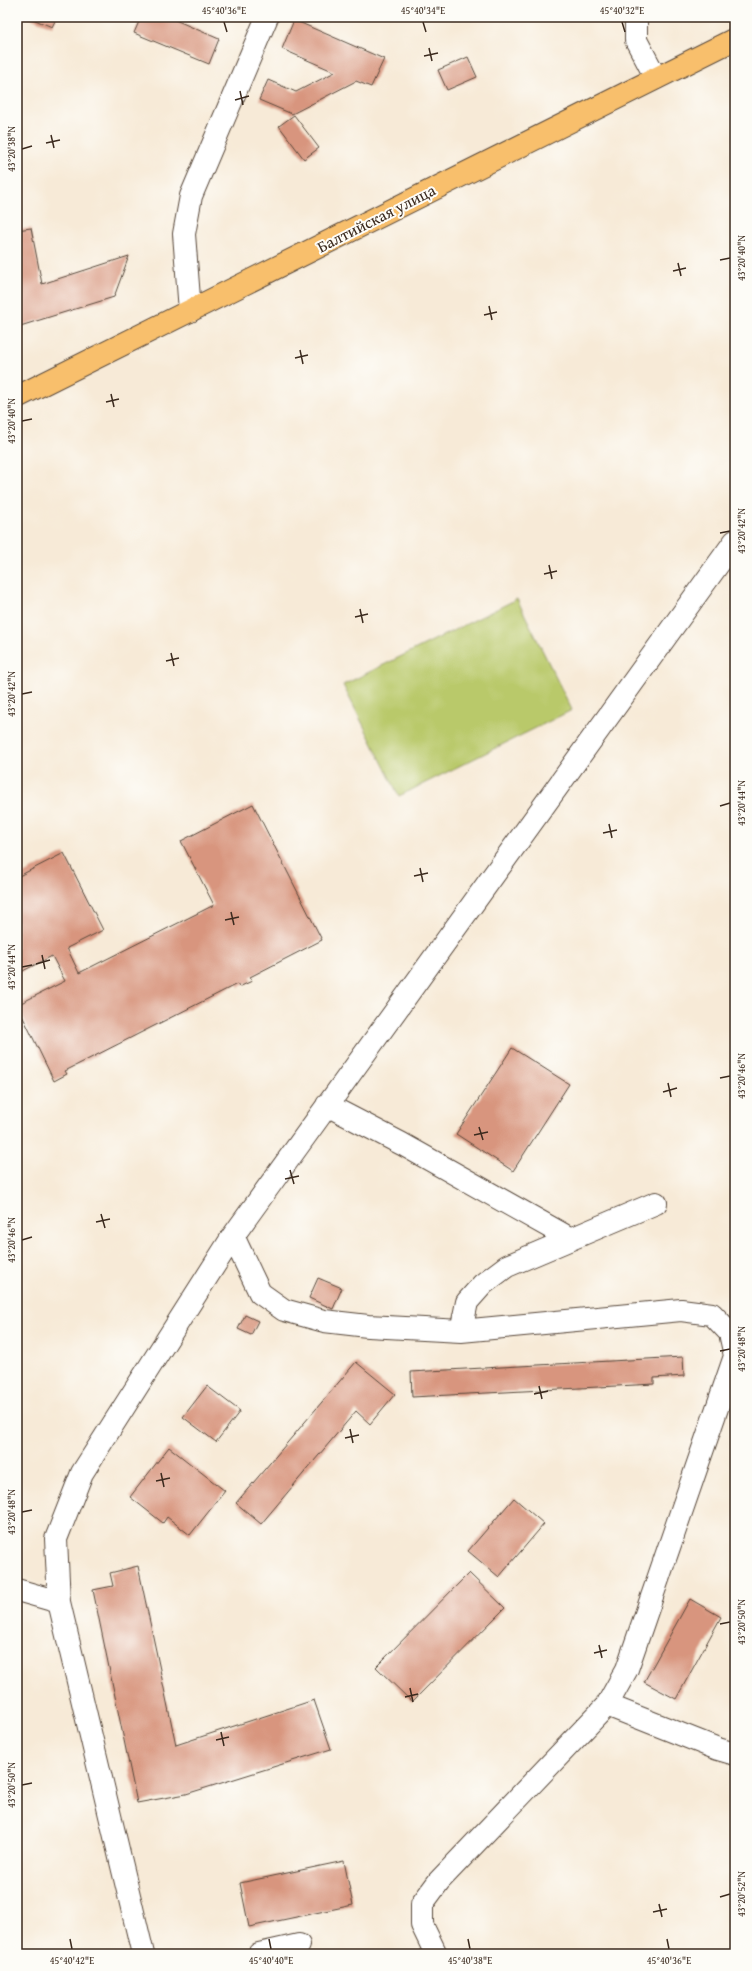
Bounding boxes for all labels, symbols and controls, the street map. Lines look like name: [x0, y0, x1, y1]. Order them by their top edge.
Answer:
text: 45°40'36"E: [202, 3, 246, 18]
text: 45°40'34"E: [401, 3, 445, 18]
text: 45°40'32"E: [600, 3, 644, 18]
text: 43°20'38"N: [4, 126, 19, 172]
street label: Балтийская улица: [313, 178, 440, 258]
text: 43°20'40"N: [734, 235, 749, 281]
text: 43°20'40"N: [4, 398, 19, 444]
text: 43°20'42"N: [734, 508, 749, 554]
text: 43°20'42"N: [4, 671, 19, 717]
text: 43°20'44"N: [734, 780, 749, 826]
text: 43°20'44"N: [4, 944, 19, 990]
text: 43°20'46"N: [734, 1053, 749, 1099]
text: 43°20'46"N: [4, 1217, 19, 1263]
text: 43°20'48"N: [734, 1326, 749, 1372]
text: 43°20'48"N: [4, 1489, 19, 1535]
text: 43°20'50"N: [734, 1599, 749, 1645]
text: 43°20'50"N: [4, 1762, 19, 1808]
text: 43°20'52"N: [734, 1871, 749, 1917]
text: 45°40'42"E: [50, 1953, 94, 1968]
text: 45°40'40"E: [249, 1953, 293, 1968]
text: 45°40'38"E: [448, 1953, 492, 1968]
text: 45°40'36"E: [647, 1953, 691, 1968]

